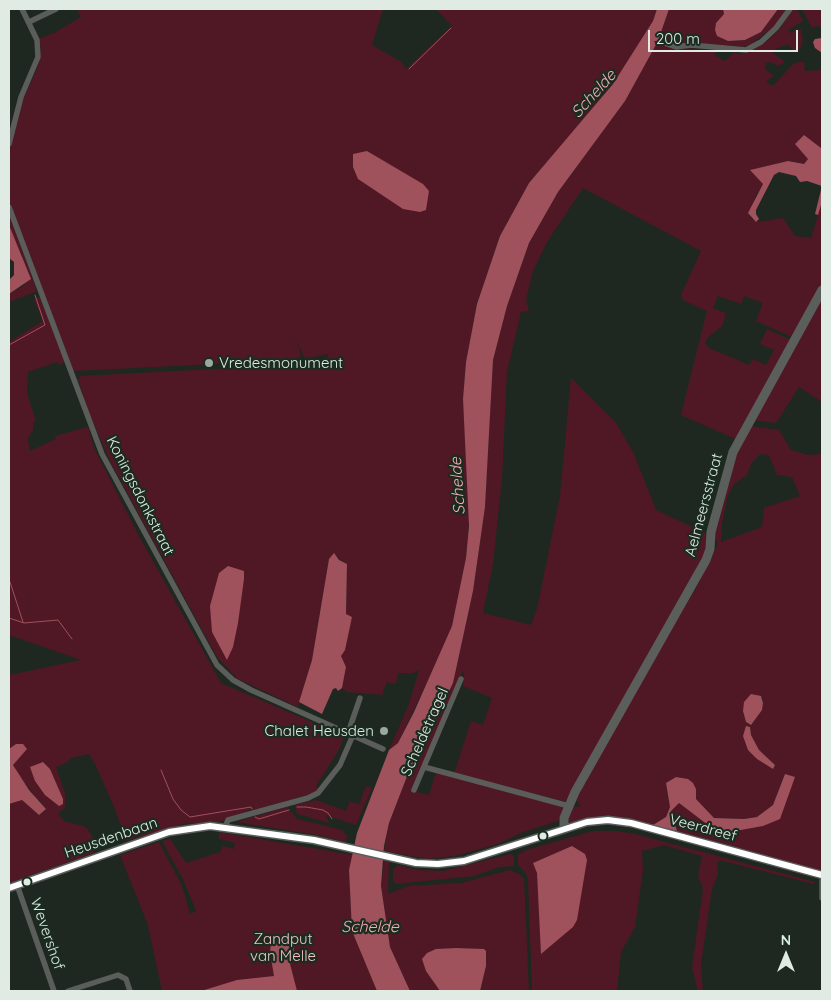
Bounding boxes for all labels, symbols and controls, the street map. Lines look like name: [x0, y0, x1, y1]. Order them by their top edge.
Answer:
scale bar: [651, 20, 801, 52]
text: 200 m: [656, 29, 700, 48]
water label: Schelde: [568, 66, 620, 122]
place label: Vredesmonument: [219, 354, 343, 372]
marker: Vredesmonument: [203, 357, 215, 369]
street label: Koningsdonkstraat: [102, 433, 178, 559]
street label: Aelmeersstraat: [682, 451, 726, 559]
water label: Schelde: [446, 457, 470, 515]
street label: Scheldetragel: [397, 685, 453, 779]
place label: Chalet Heusden: [265, 722, 374, 740]
marker: Chalet Heusden: [378, 725, 390, 737]
street label: Veerdreef: [667, 810, 739, 846]
street label: Heusdenbaan: [62, 814, 160, 862]
unlabelled marker: [538, 831, 548, 841]
unlabelled marker: [22, 877, 32, 887]
street label: Wevershof: [26, 896, 68, 972]
water label: Schelde: [341, 917, 399, 937]
park label: Zandput van Melle: [250, 930, 316, 965]
north arrow: [761, 930, 811, 980]
text: N: [781, 931, 791, 949]

